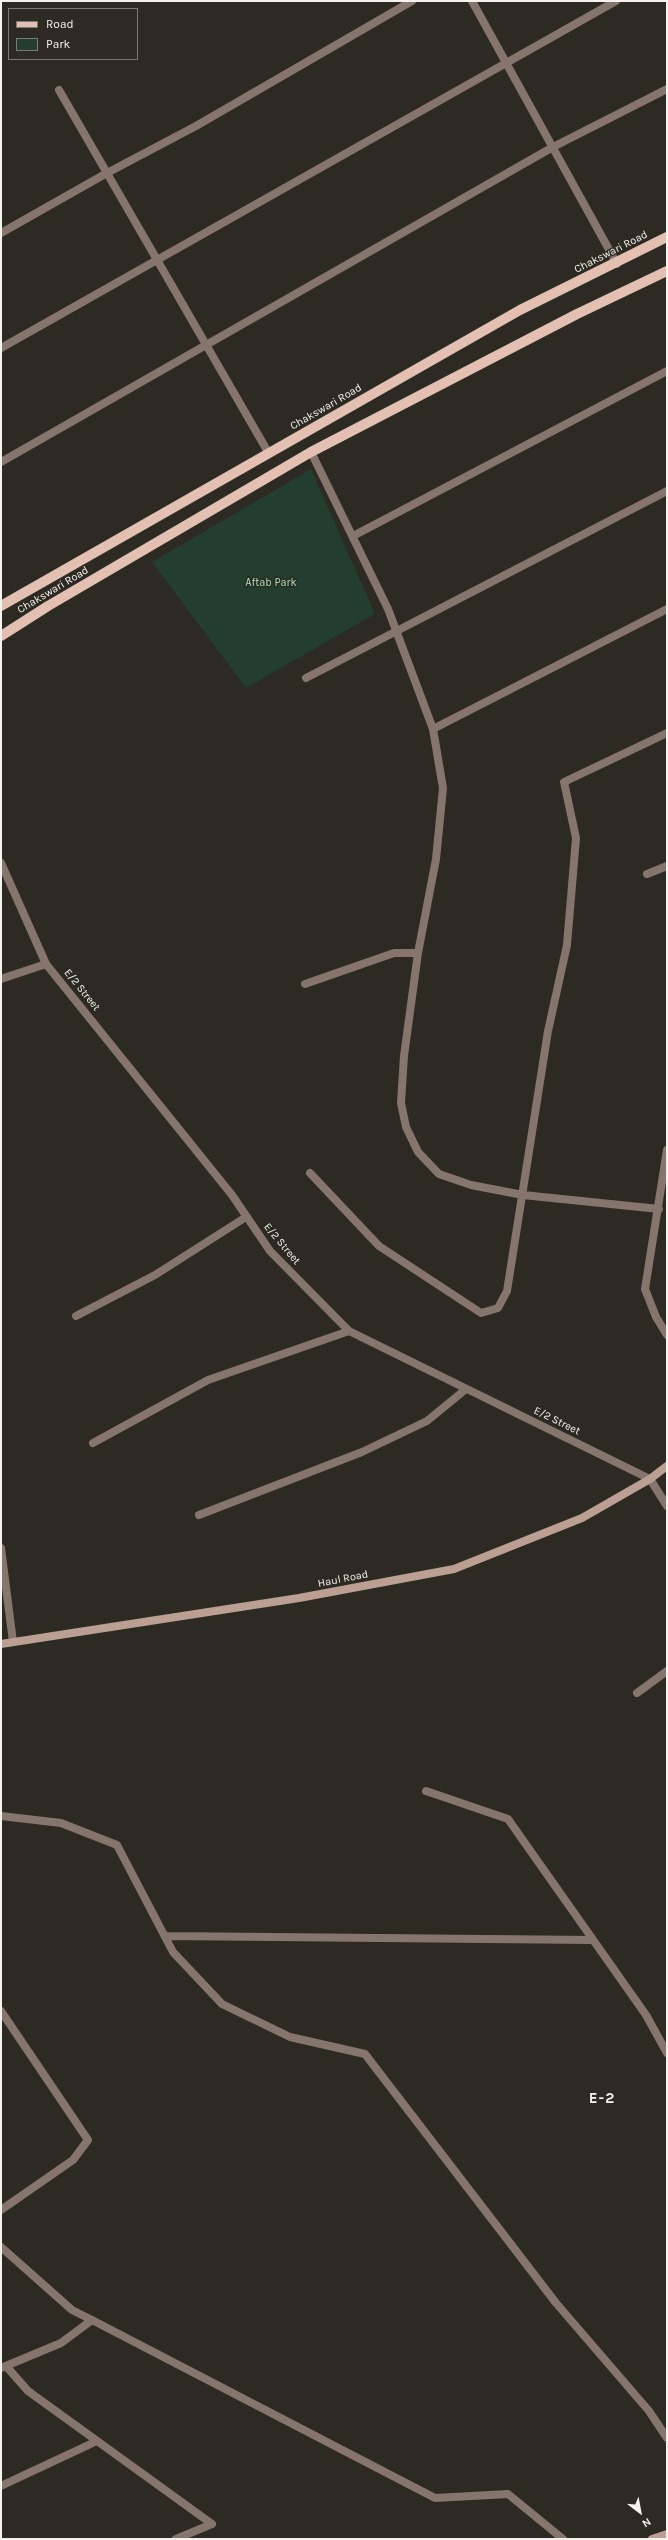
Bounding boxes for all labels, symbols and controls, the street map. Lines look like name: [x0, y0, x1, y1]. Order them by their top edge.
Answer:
legend: [8, 8, 138, 60]
text: Road: [46, 17, 74, 31]
text: Park: [46, 37, 70, 51]
street label: Chakswari Road: [572, 228, 650, 276]
street label: Chakswari Road: [288, 381, 364, 433]
street label: Chakswari Road: [15, 564, 91, 616]
park label: Aftab Park: [245, 576, 297, 590]
street label: E/2 Street: [61, 966, 103, 1014]
street label: E/2 Street: [261, 1221, 303, 1267]
street label: E/2 Street: [532, 1404, 582, 1438]
street label: Haul Road: [317, 1568, 369, 1590]
district label: E-2: [589, 2090, 615, 2108]
north arrow: [620, 2492, 660, 2532]
text: N: [640, 2515, 653, 2530]

